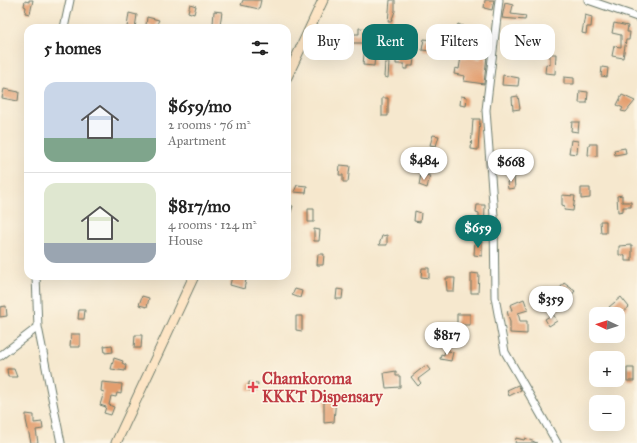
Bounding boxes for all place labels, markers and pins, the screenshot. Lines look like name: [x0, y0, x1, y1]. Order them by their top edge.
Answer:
pin: $484: [400, 147, 448, 181]
pin: $668: [487, 149, 535, 183]
pin: $659: [454, 215, 502, 249]
pin: $359: [527, 286, 575, 320]
pin: $817: [423, 322, 471, 356]
place label: Chamkoroma KKKT Dispensary: [262, 369, 384, 407]
marker: Chamkoroma KKKT Dispensary: [247, 381, 259, 393]

